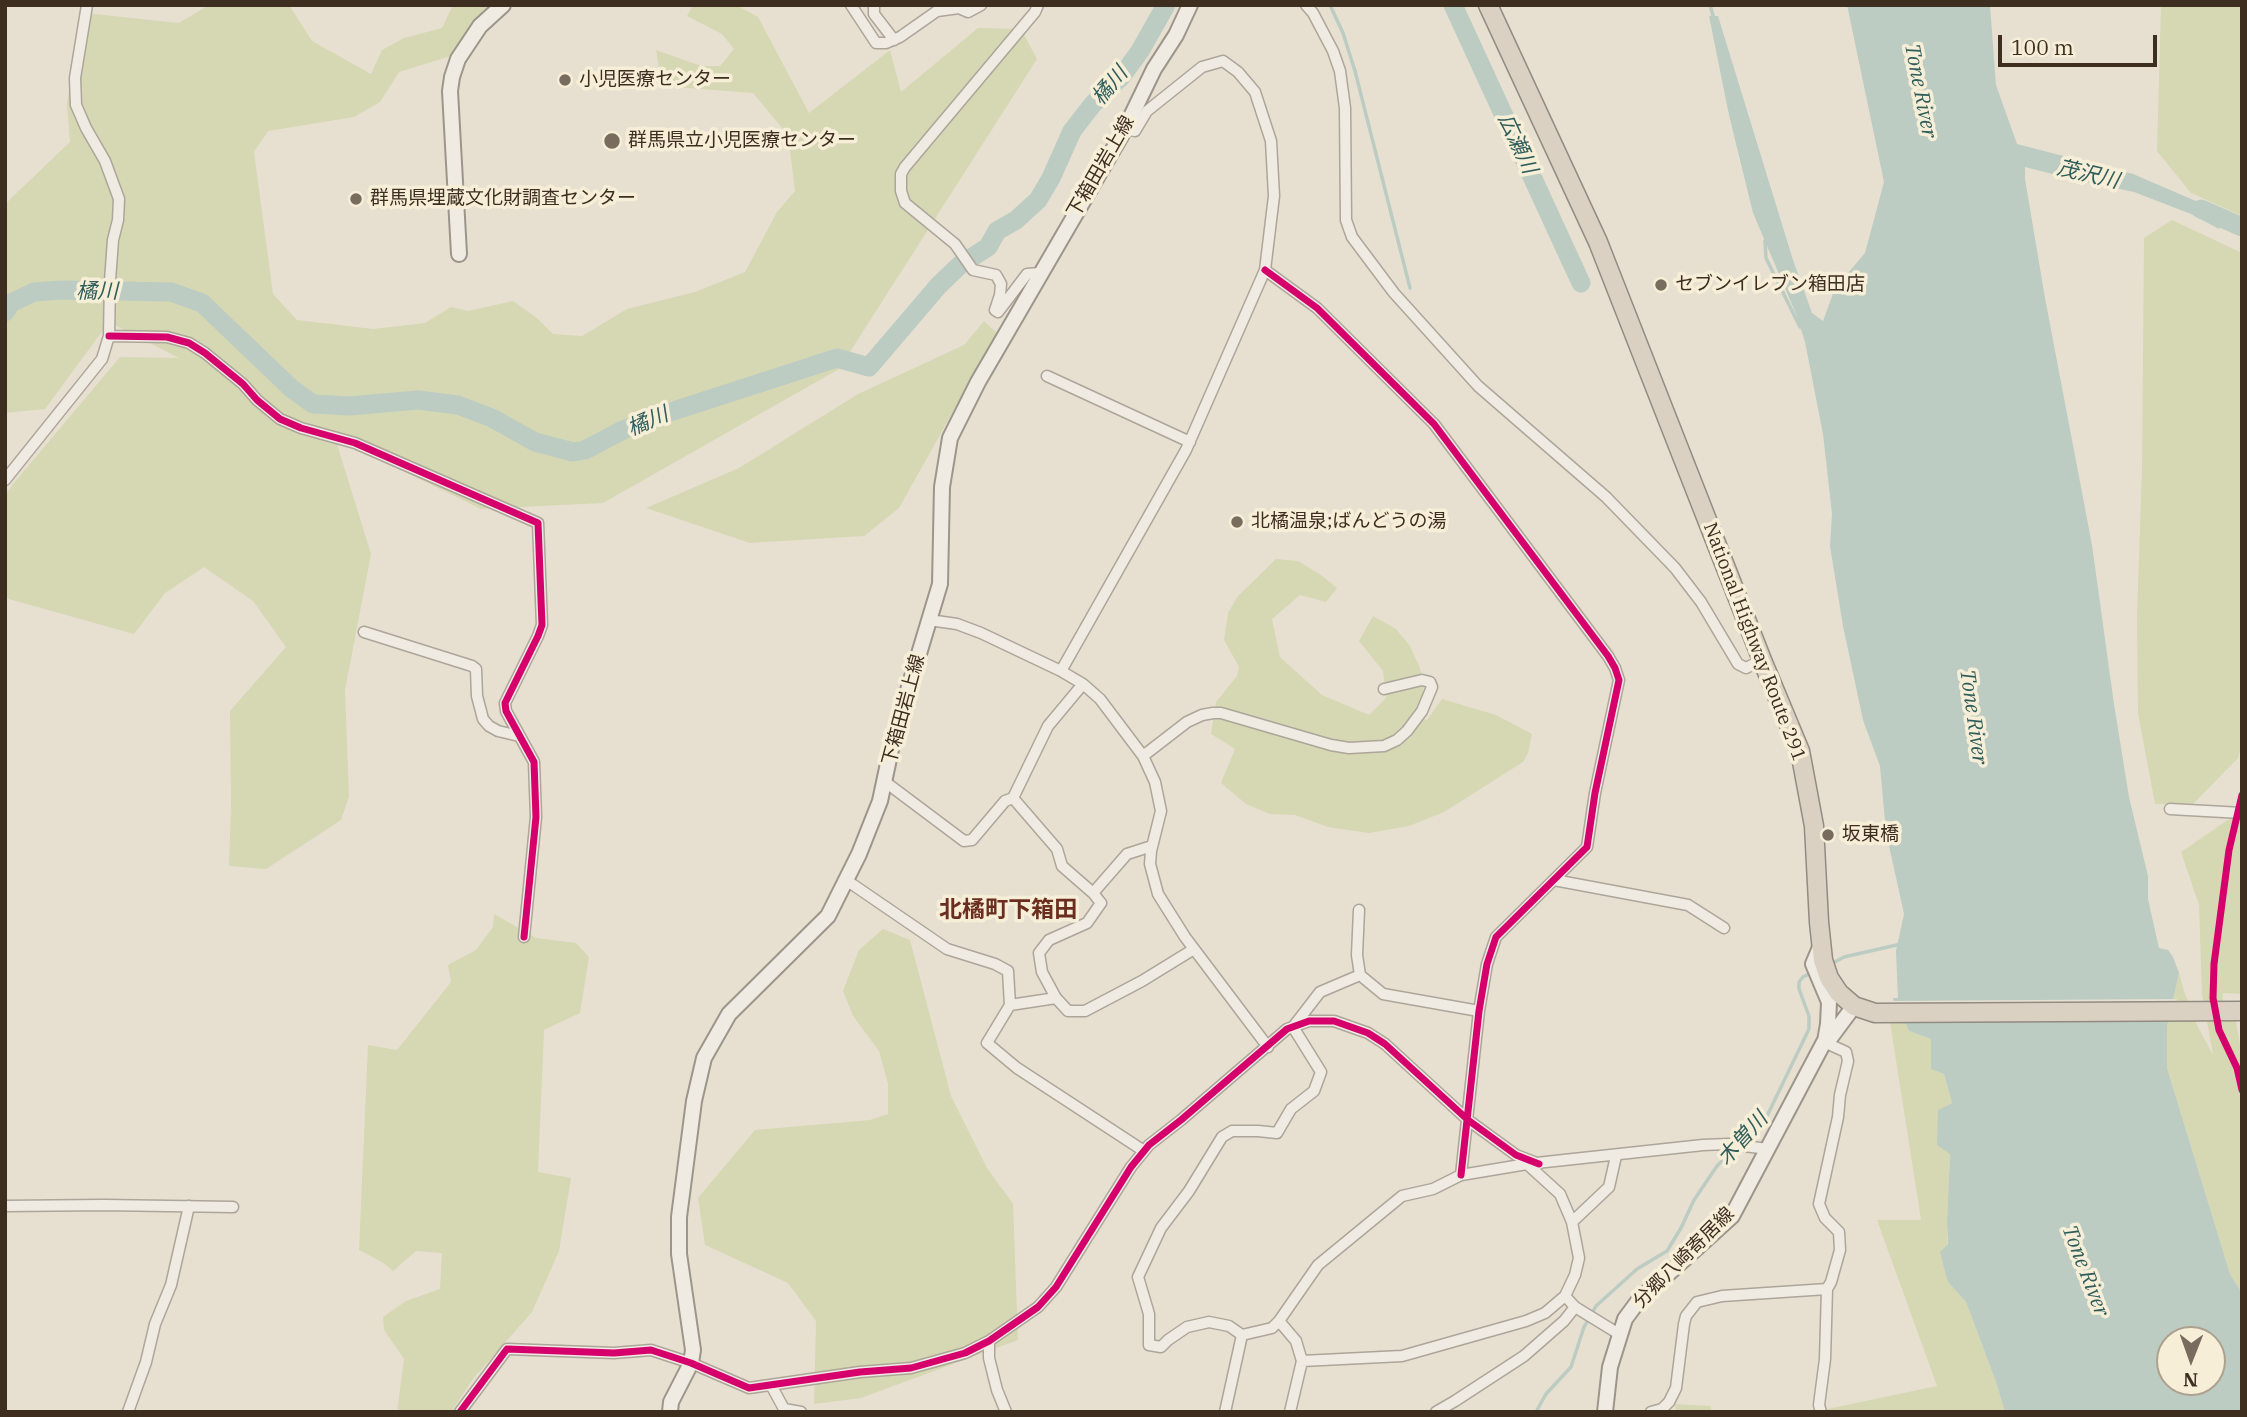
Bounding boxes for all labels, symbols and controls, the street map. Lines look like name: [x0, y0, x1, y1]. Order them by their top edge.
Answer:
scale bar: [2002, 21, 2161, 65]
text: 100 m: [2011, 33, 2074, 61]
water label: Tone River: [1899, 42, 1941, 140]
water label: 橘川: [1087, 62, 1133, 110]
place label: 小児医療センター: [579, 69, 731, 91]
marker: 小児医療センター: [557, 72, 573, 88]
water label: 広瀬川: [1492, 110, 1542, 178]
street label: 下箱田岩上線: [1063, 112, 1139, 222]
place label: 群馬県立小児医療センター: [628, 130, 856, 152]
marker: 群馬県立小児医療センター: [602, 131, 622, 151]
water label: 茂沢川: [2054, 156, 2122, 194]
place label: 群馬県埋蔵文化財調査センター: [370, 188, 636, 210]
marker: 群馬県埋蔵文化財調査センター: [348, 191, 364, 207]
place label: セブンイレブン箱田店: [1675, 274, 1865, 296]
marker: セブンイレブン箱田店: [1653, 277, 1669, 293]
water label: 橘川: [76, 279, 118, 305]
water label: 橘川: [624, 402, 672, 442]
place label: 北橘温泉;ばんどうの湯: [1251, 511, 1446, 533]
marker: 北橘温泉;ばんどうの湯: [1229, 514, 1245, 530]
street label: National Highway Route 291: [1698, 520, 1810, 764]
street label: 下箱田岩上線: [878, 652, 930, 768]
water label: Tone River: [1954, 668, 1992, 766]
place label: 坂東橋: [1842, 824, 1899, 846]
marker: 坂東橋: [1820, 827, 1836, 843]
district label: 北橘町下箱田: [939, 896, 1077, 924]
water label: 木曽川: [1713, 1107, 1773, 1171]
street label: 分郷八崎寄居線: [1629, 1203, 1739, 1313]
water label: Tone River: [2056, 1222, 2114, 1320]
north arrow: [2156, 1326, 2226, 1396]
text: N: [2183, 1368, 2198, 1392]

